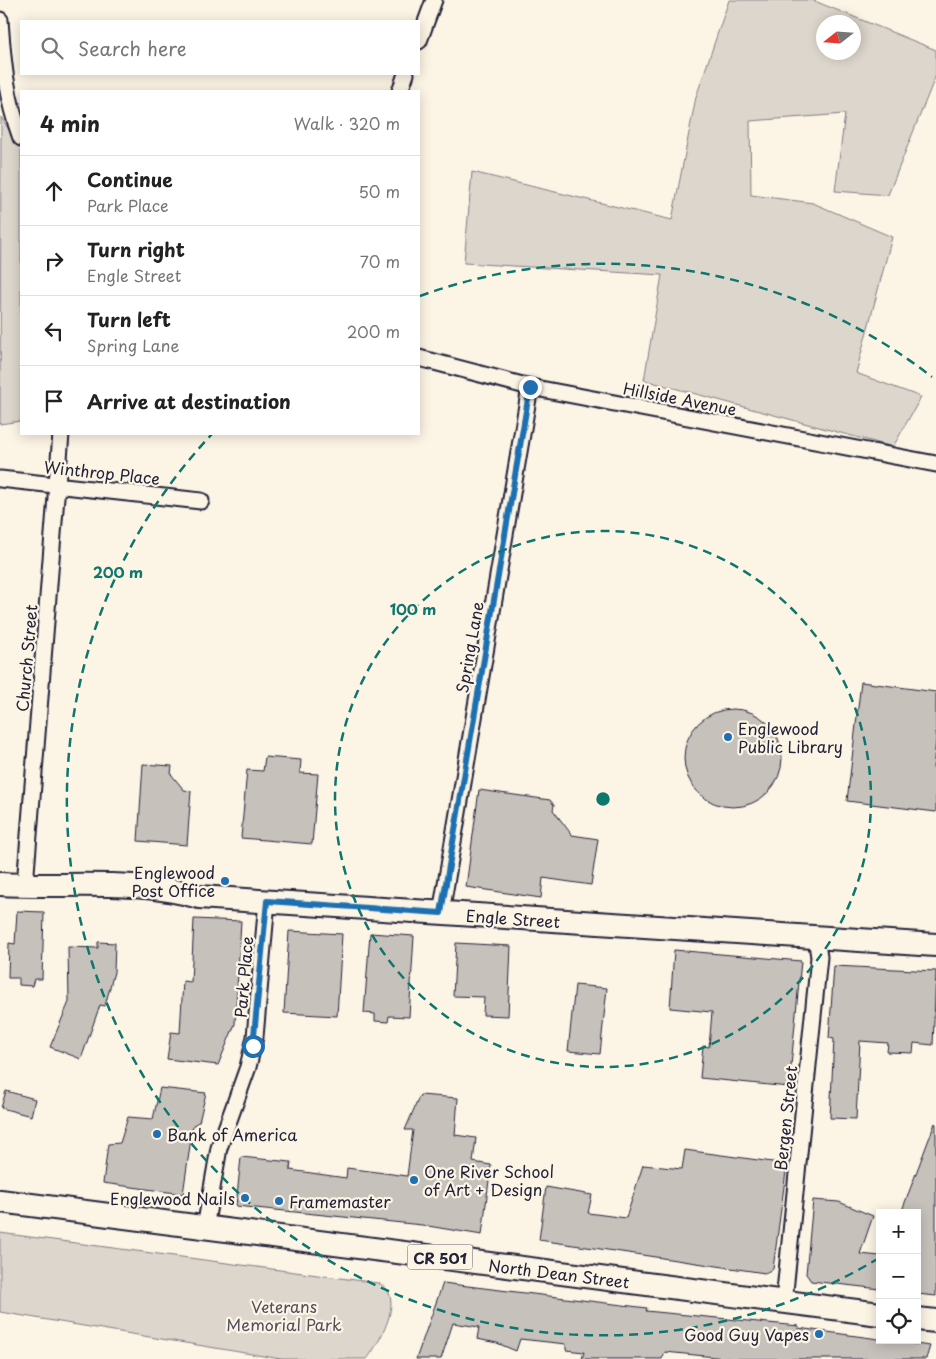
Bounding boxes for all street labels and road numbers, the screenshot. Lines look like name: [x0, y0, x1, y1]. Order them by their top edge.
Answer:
street label: Hillside Avenue: [621, 375, 739, 421]
street label: Winthrop Place: [43, 454, 161, 490]
street label: Spring Lane: [449, 599, 489, 695]
street label: Church Street: [9, 603, 43, 713]
street label: Engle Street: [465, 903, 561, 933]
street label: Park Place: [227, 935, 259, 1019]
street label: Bergen Street: [768, 1064, 803, 1172]
road number: CR 501: [408, 1244, 472, 1270]
street label: North Dean Street: [487, 1252, 631, 1294]

